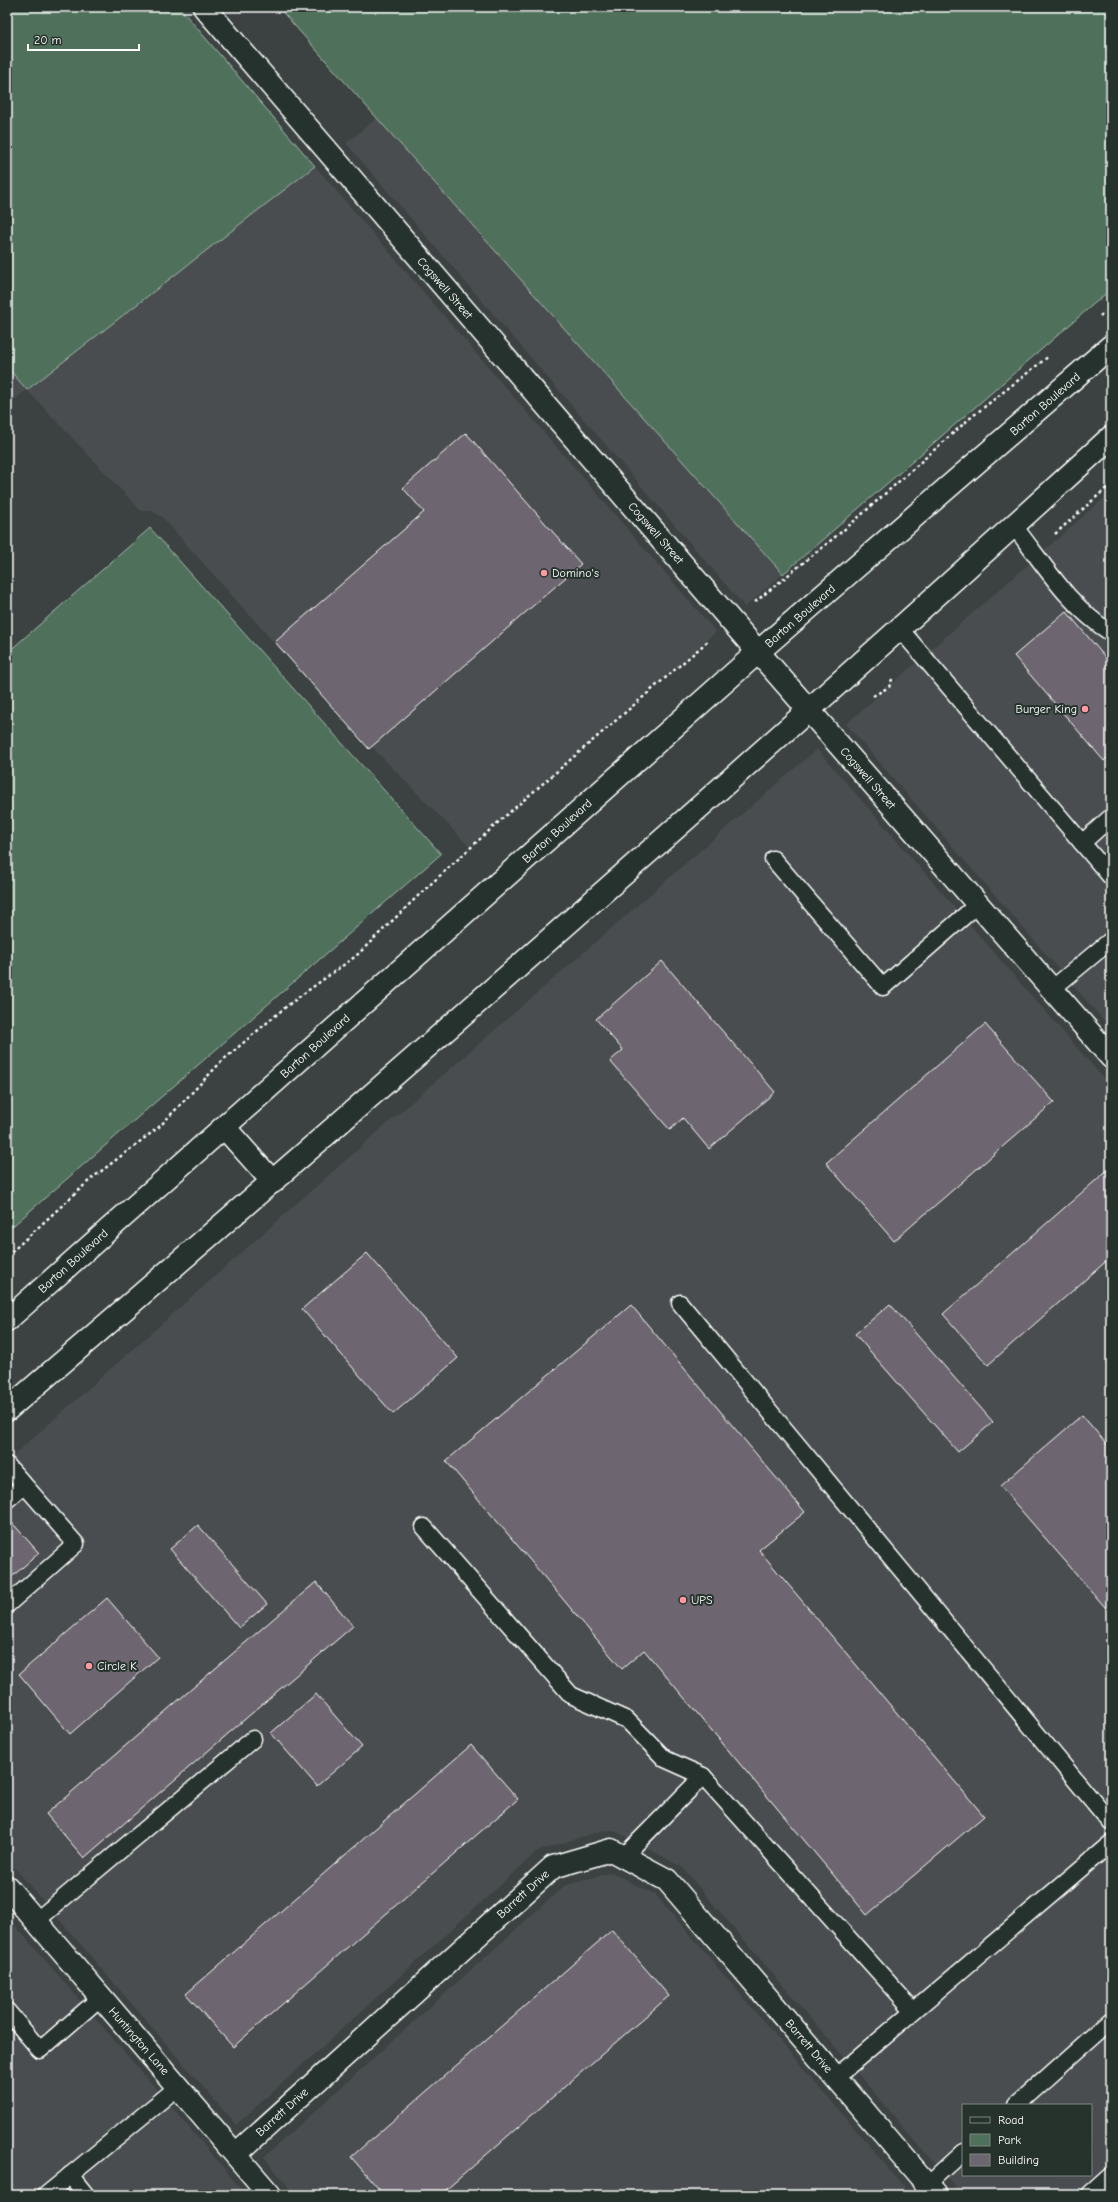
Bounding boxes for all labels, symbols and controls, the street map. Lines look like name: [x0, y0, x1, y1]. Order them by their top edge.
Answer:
scale bar: [28, 26, 139, 52]
text: 20 m: [34, 33, 62, 47]
street label: Cogswell Street: [414, 254, 476, 322]
street label: Barton Boulevard: [1007, 370, 1083, 438]
street label: Cogswell Street: [625, 499, 687, 567]
place label: Domino's: [552, 566, 599, 580]
marker: Domino's: [539, 568, 549, 578]
street label: Barton Boulevard: [762, 582, 838, 650]
place label: Burger King: [1015, 702, 1077, 716]
marker: Burger King: [1080, 704, 1090, 714]
street label: Cogswell Street: [837, 744, 899, 812]
street label: Barton Boulevard: [519, 796, 595, 866]
street label: Barton Boulevard: [277, 1011, 353, 1081]
street label: Barton Boulevard: [35, 1226, 111, 1296]
place label: UPS: [691, 1593, 713, 1607]
marker: UPS: [678, 1595, 688, 1605]
place label: Circle K: [97, 1659, 137, 1673]
marker: Circle K: [84, 1661, 94, 1671]
street label: Barrett Drive: [494, 1867, 552, 1921]
street label: Huntington Lane: [106, 2004, 172, 2078]
street label: Barrett Drive: [783, 2016, 835, 2076]
street label: Barrett Drive: [253, 2085, 311, 2139]
legend: [962, 2104, 1092, 2176]
text: Road: [998, 2113, 1024, 2127]
text: Park: [998, 2133, 1021, 2147]
text: Building: [998, 2153, 1039, 2167]

